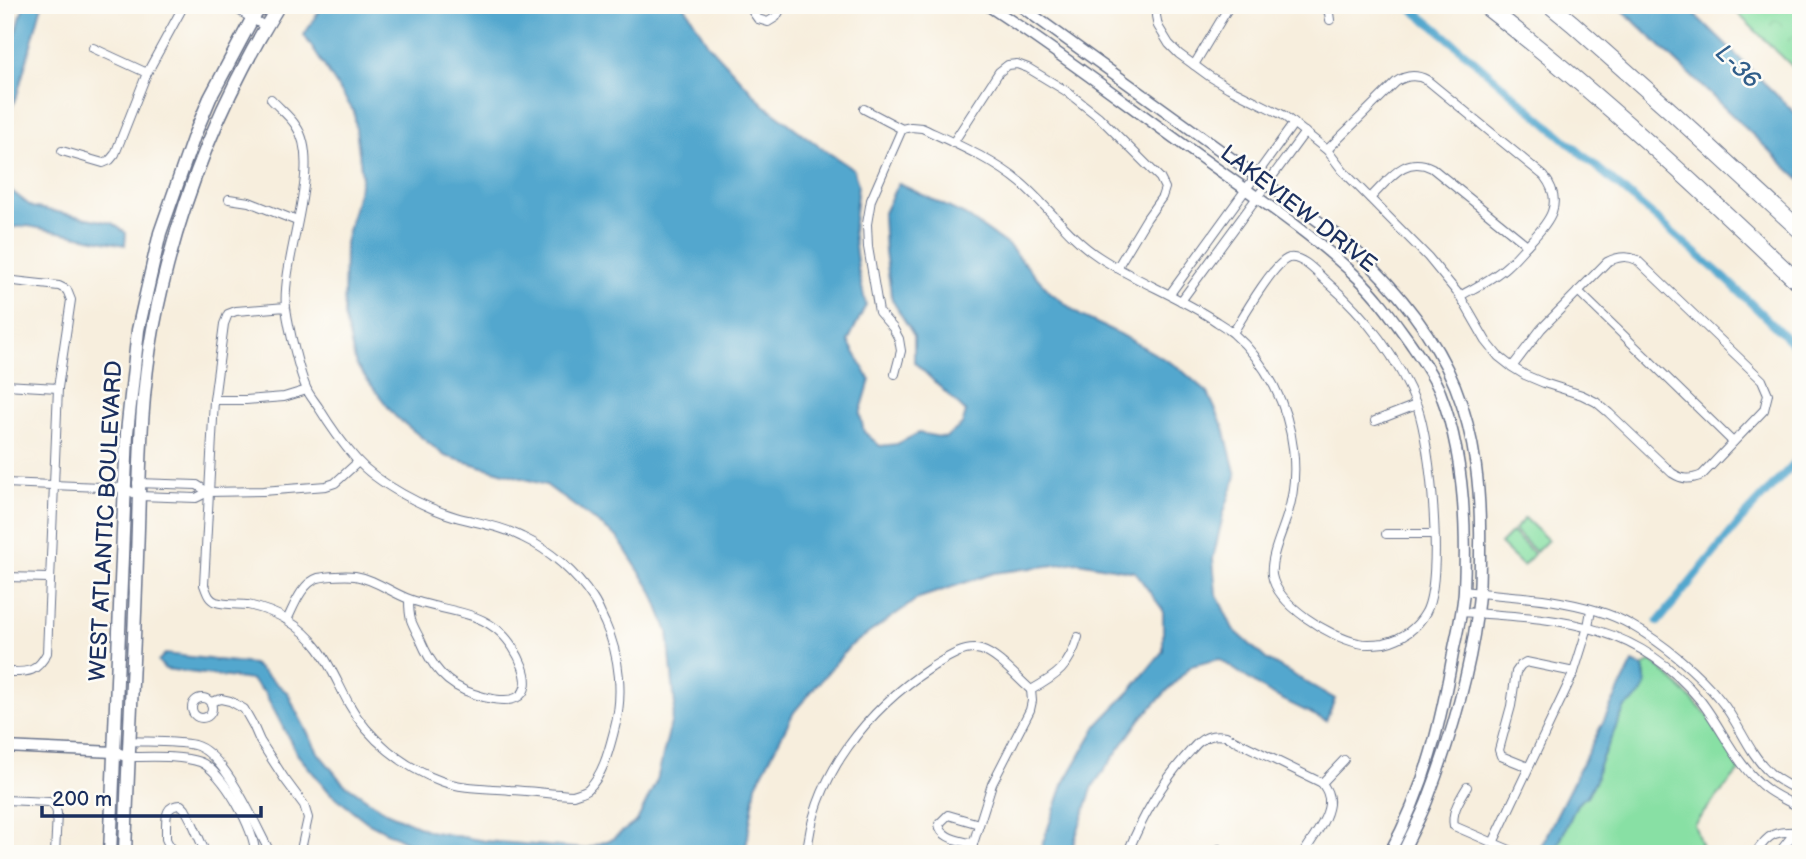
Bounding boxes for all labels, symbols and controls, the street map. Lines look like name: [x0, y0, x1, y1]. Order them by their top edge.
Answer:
water label: L-36: [1709, 38, 1766, 95]
street label: LAKEVIEW DRIVE: [1215, 139, 1382, 278]
street label: WEST ATLANTIC BOULEVARD: [84, 360, 128, 682]
scale bar: [42, 775, 261, 819]
text: 200 m: [52, 787, 112, 812]

